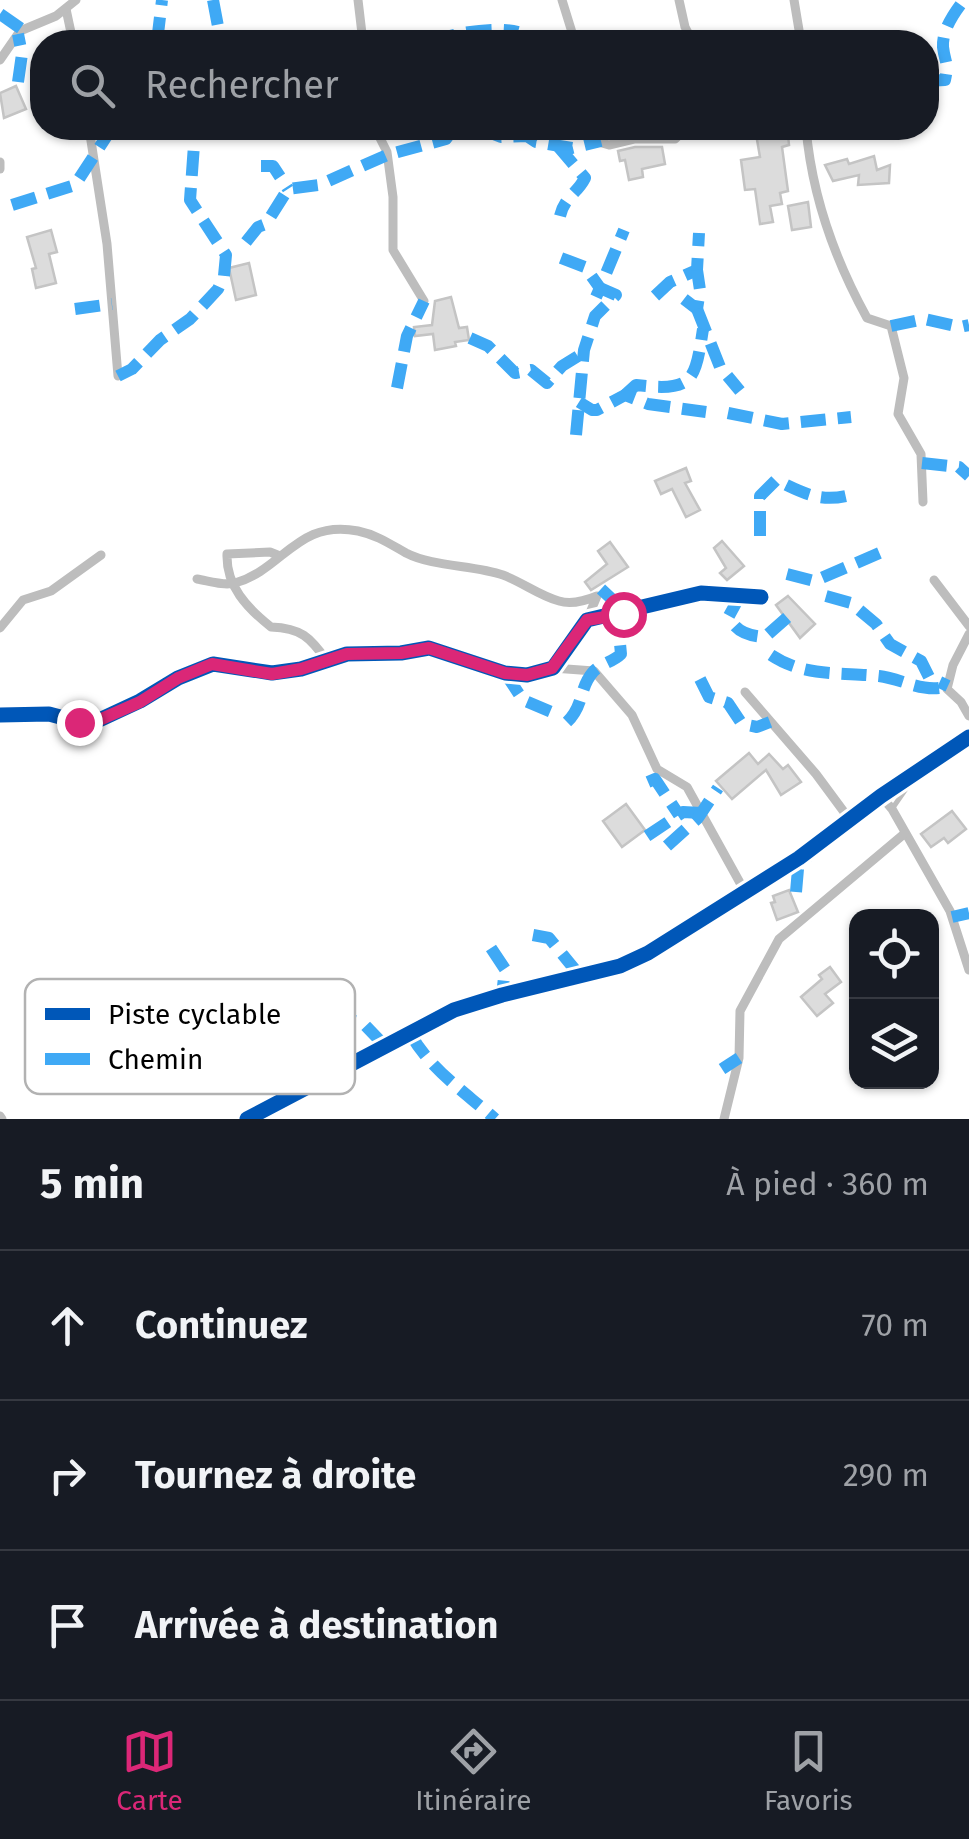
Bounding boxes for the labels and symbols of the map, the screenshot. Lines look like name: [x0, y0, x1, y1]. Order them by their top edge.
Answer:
route start: [601, 592, 647, 638]
route end: [57, 700, 103, 746]
legend: [25, 979, 355, 1094]
text: Piste cyclable: [108, 998, 281, 1031]
text: Chemin: [108, 1043, 203, 1076]

